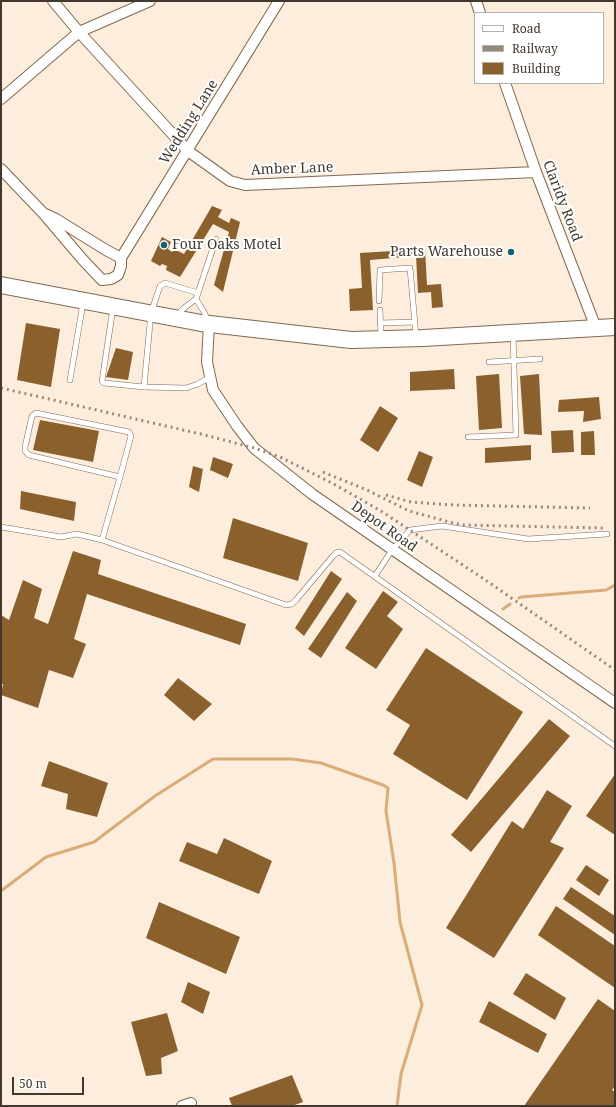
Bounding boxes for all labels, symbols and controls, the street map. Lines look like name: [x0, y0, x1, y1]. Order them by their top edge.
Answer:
legend: [474, 12, 604, 84]
text: Road: [512, 20, 541, 37]
text: Railway: [512, 40, 558, 57]
text: Building: [512, 60, 560, 77]
street label: Wedding Lane: [156, 77, 222, 167]
street label: Claridy Road: [539, 158, 585, 244]
street label: Amber Lane: [250, 159, 334, 179]
place label: Four Oaks Motel: [172, 237, 281, 253]
marker: Four Oaks Motel: [159, 240, 169, 250]
place label: Parts Warehouse: [390, 244, 503, 260]
marker: Parts Warehouse: [506, 247, 516, 257]
street label: Depot Road: [348, 498, 420, 556]
scale bar: [14, 1069, 86, 1095]
text: 50 m: [19, 1075, 47, 1092]

